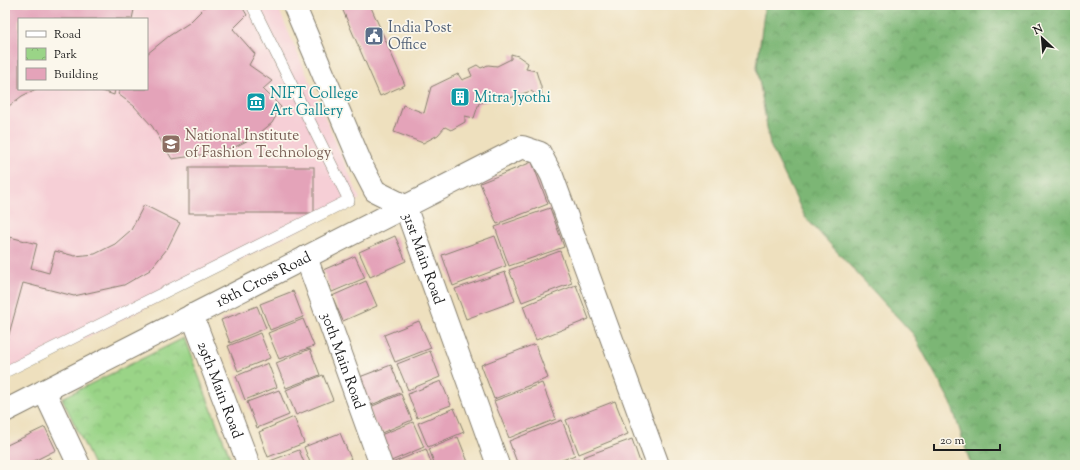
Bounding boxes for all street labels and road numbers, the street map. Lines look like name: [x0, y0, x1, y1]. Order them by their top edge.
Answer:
street label: 31st Main Road: [396, 210, 449, 308]
street label: 18th Cross Road: [213, 247, 316, 314]
street label: 30th Main Road: [315, 310, 369, 413]
street label: 29th Main Road: [191, 339, 247, 442]

